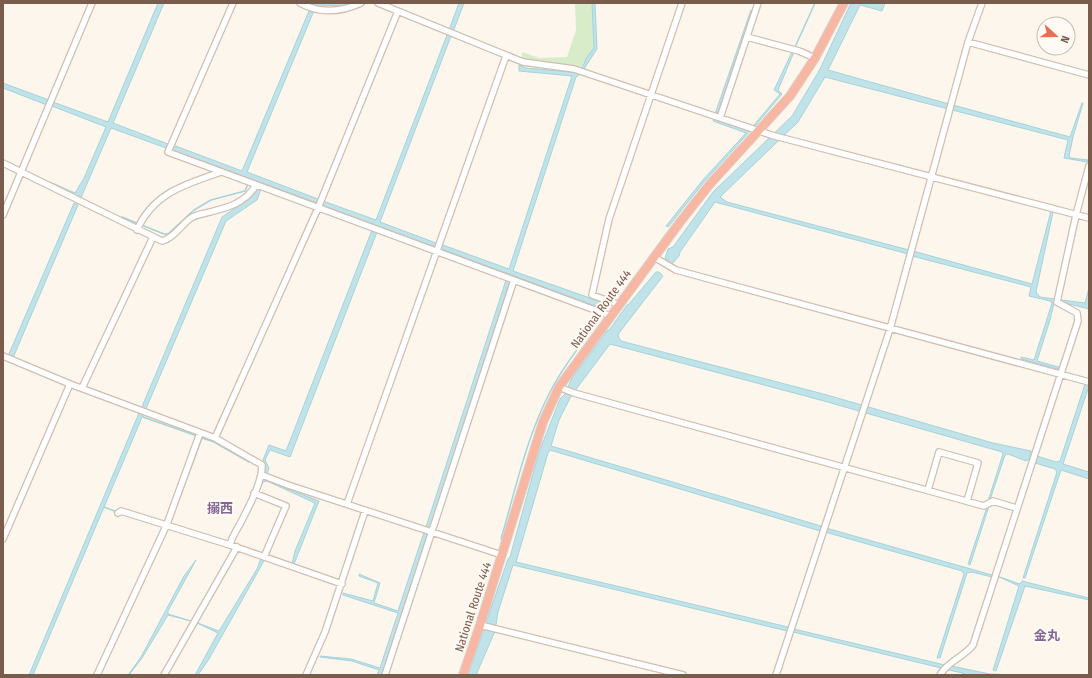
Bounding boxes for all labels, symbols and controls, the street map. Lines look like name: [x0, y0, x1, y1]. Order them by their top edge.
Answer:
north arrow: [1036, 16, 1076, 56]
text: N: [1058, 34, 1072, 45]
street label: National Route 444: [568, 267, 634, 351]
district label: 搦西: [207, 501, 233, 516]
street label: National Route 444: [452, 560, 494, 654]
district label: 金丸: [1034, 628, 1060, 643]

